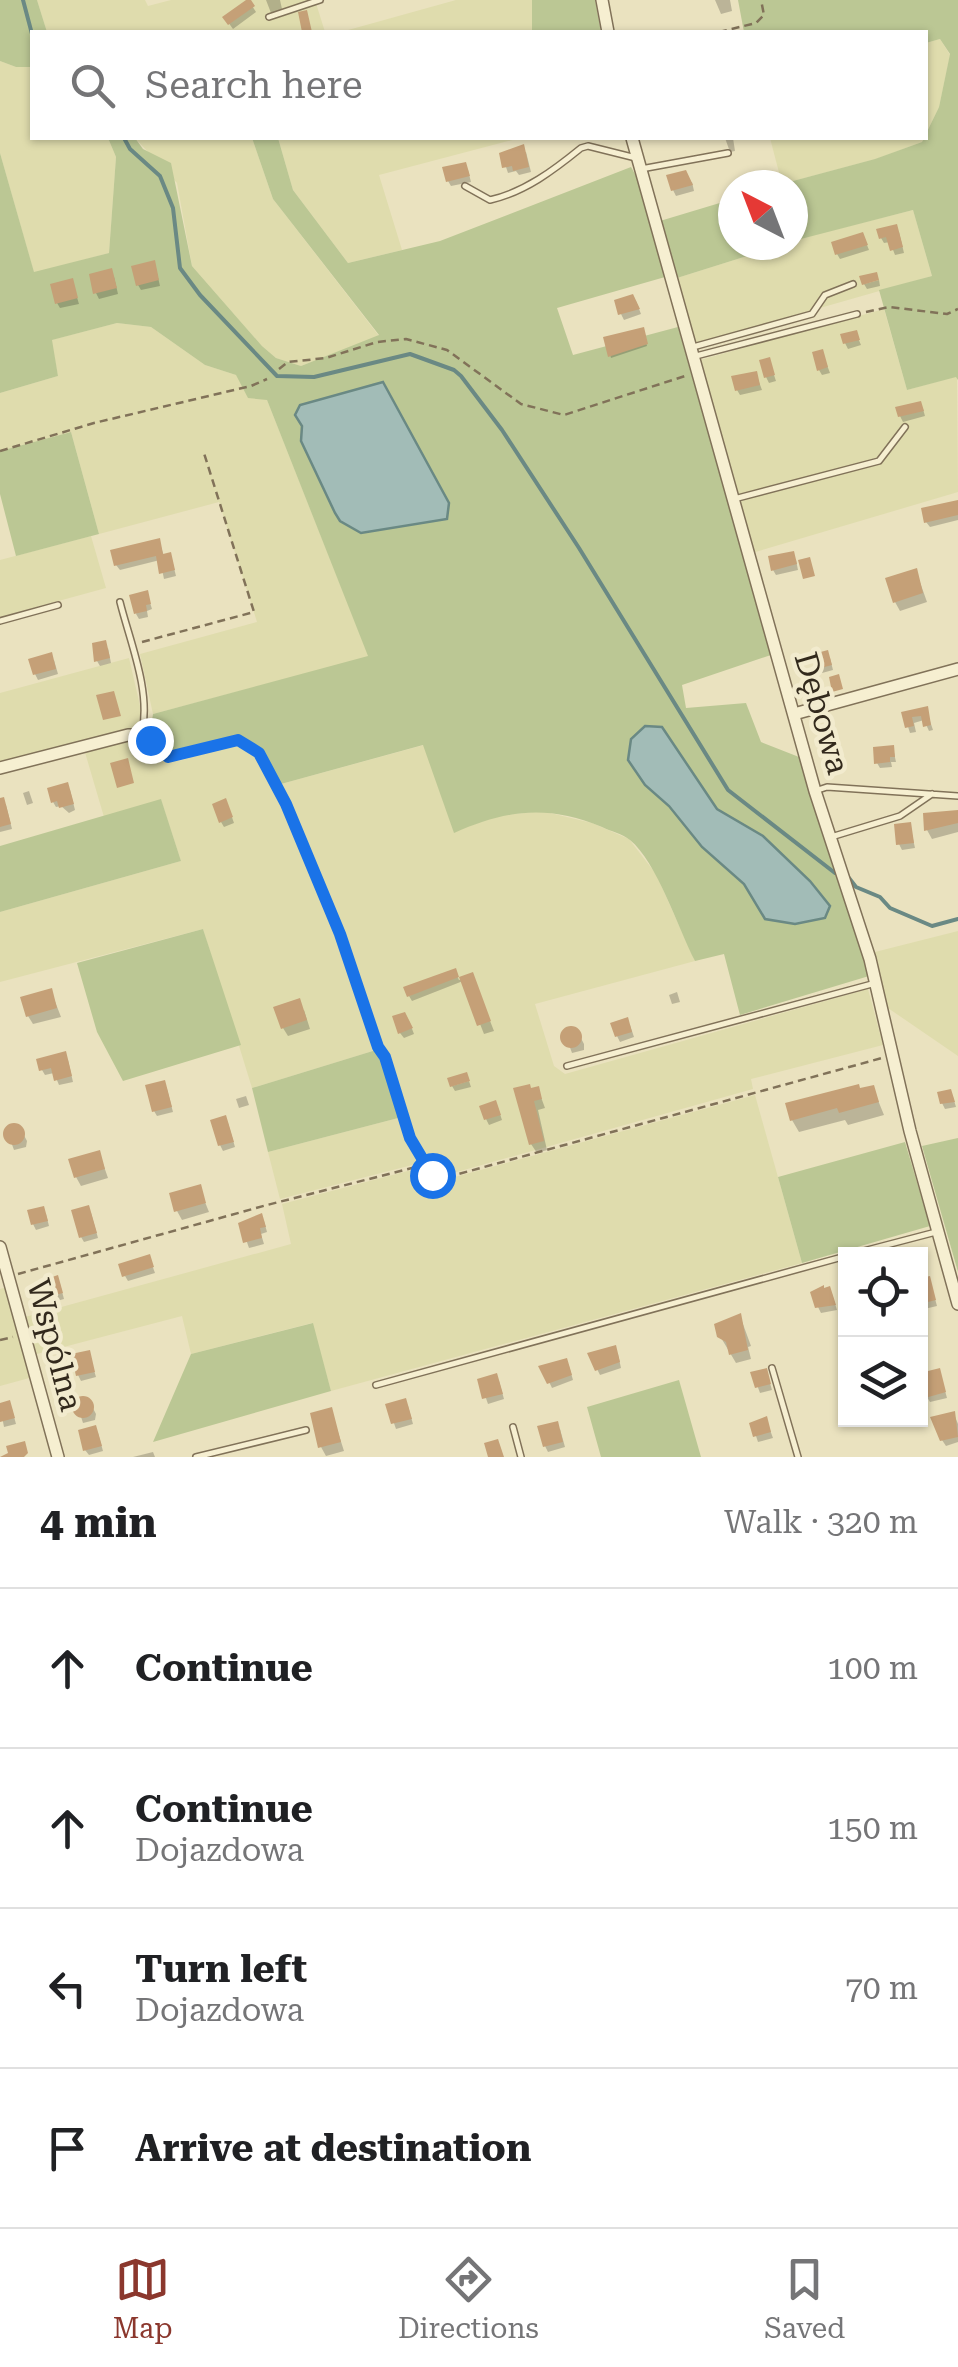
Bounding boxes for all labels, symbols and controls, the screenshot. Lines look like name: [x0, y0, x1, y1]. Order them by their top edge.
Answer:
search box: [30, 30, 928, 140]
icon: search: [65, 58, 120, 113]
text: Search here: [145, 63, 363, 107]
north arrow: [718, 170, 808, 260]
street label: Dębowa: [786, 648, 858, 778]
route end: [128, 718, 174, 764]
route start: [410, 1153, 456, 1199]
map controls: [838, 1247, 928, 1427]
button: locate: [838, 1247, 928, 1337]
street label: Wspólna: [19, 1275, 91, 1415]
button: layers: [838, 1337, 928, 1427]
text: 4 min: [40, 1498, 157, 1547]
text: Walk · 320 m: [724, 1503, 918, 1541]
icon: ahead: [40, 1641, 95, 1696]
text: Continue: [135, 1646, 313, 1690]
text: 100 m: [827, 1649, 918, 1687]
text: Continue: [135, 1787, 313, 1831]
icon: ahead: [40, 1801, 95, 1856]
text: 150 m: [827, 1809, 918, 1847]
text: Dojazdowa: [135, 1831, 304, 1869]
text: Turn left: [135, 1947, 307, 1991]
icon: left: [40, 1961, 95, 2016]
text: 70 m: [845, 1969, 918, 2007]
text: Dojazdowa: [135, 1991, 304, 2029]
icon: arrive: [40, 2121, 95, 2176]
text: Arrive at destination: [135, 2126, 531, 2170]
tab: Map: [113, 2252, 173, 2345]
tab: Directions: [398, 2252, 539, 2345]
tab: Saved: [764, 2252, 845, 2345]

